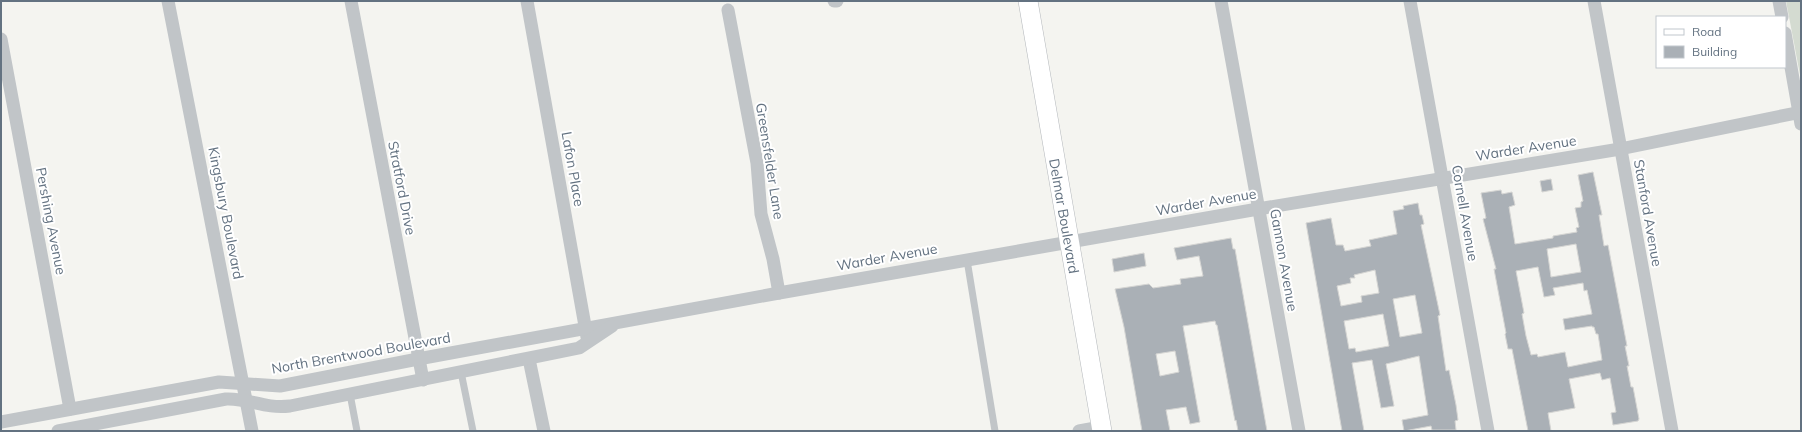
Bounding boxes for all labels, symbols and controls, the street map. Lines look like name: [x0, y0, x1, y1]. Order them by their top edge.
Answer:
legend: [1656, 16, 1786, 68]
text: Road: [1692, 24, 1721, 39]
text: Building: [1692, 44, 1737, 59]
street label: Greensfelder Lane: [752, 101, 788, 221]
street label: Lafon Place: [558, 130, 588, 208]
street label: Warder Avenue: [1474, 131, 1578, 165]
street label: Stratford Drive: [384, 139, 420, 237]
street label: Kingsbury Boulevard: [204, 145, 248, 281]
street label: Delmar Boulevard: [1045, 157, 1083, 275]
street label: Stanford Avenue: [1630, 158, 1666, 268]
street label: Cornell Avenue: [1448, 164, 1482, 262]
street label: Pershing Avenue: [32, 166, 70, 276]
street label: Warder Avenue: [1154, 184, 1258, 220]
street label: Gannon Avenue: [1266, 207, 1302, 313]
street label: Warder Avenue: [835, 239, 939, 275]
street label: North Brentwood Boulevard: [270, 328, 452, 378]

